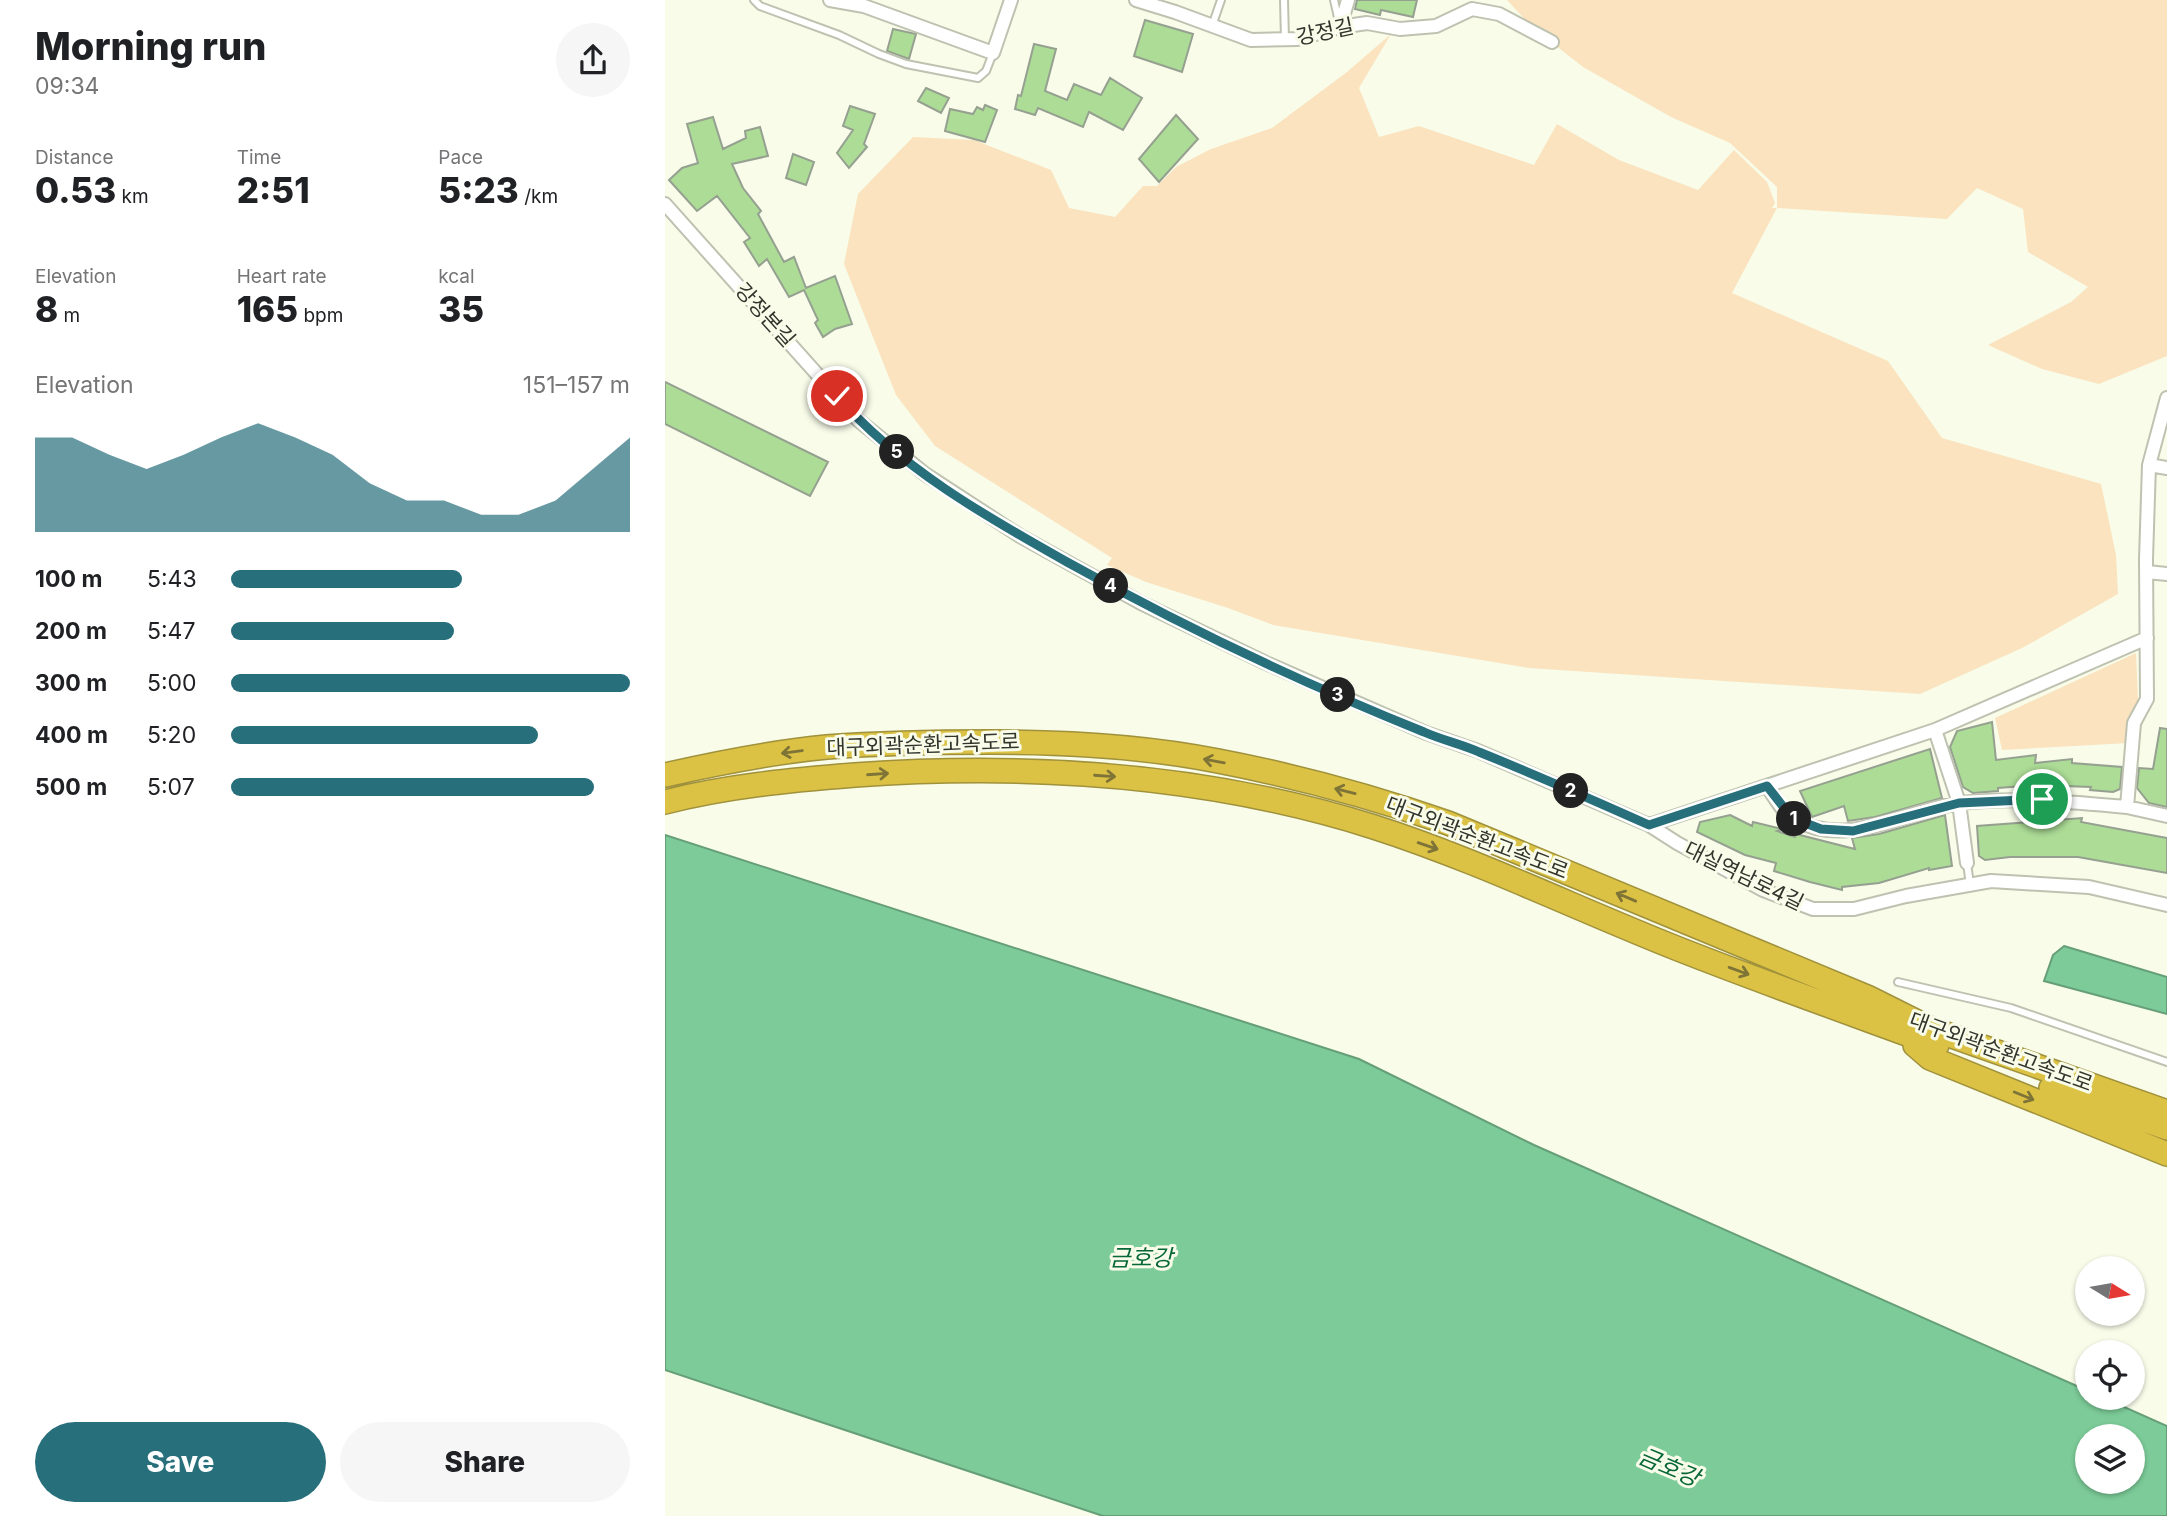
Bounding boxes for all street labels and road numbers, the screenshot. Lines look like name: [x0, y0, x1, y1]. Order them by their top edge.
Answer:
street label: 강정길: [1294, 13, 1356, 50]
street label: 강정본길: [730, 278, 801, 352]
street label: 대구외곽순환고속도로: [826, 729, 1020, 760]
street label: 대구외곽순환고속도로: [1383, 791, 1572, 884]
street label: 대실역남로4길: [1681, 836, 1808, 915]
street label: 대구외곽순환고속도로: [1906, 1007, 2096, 1096]

